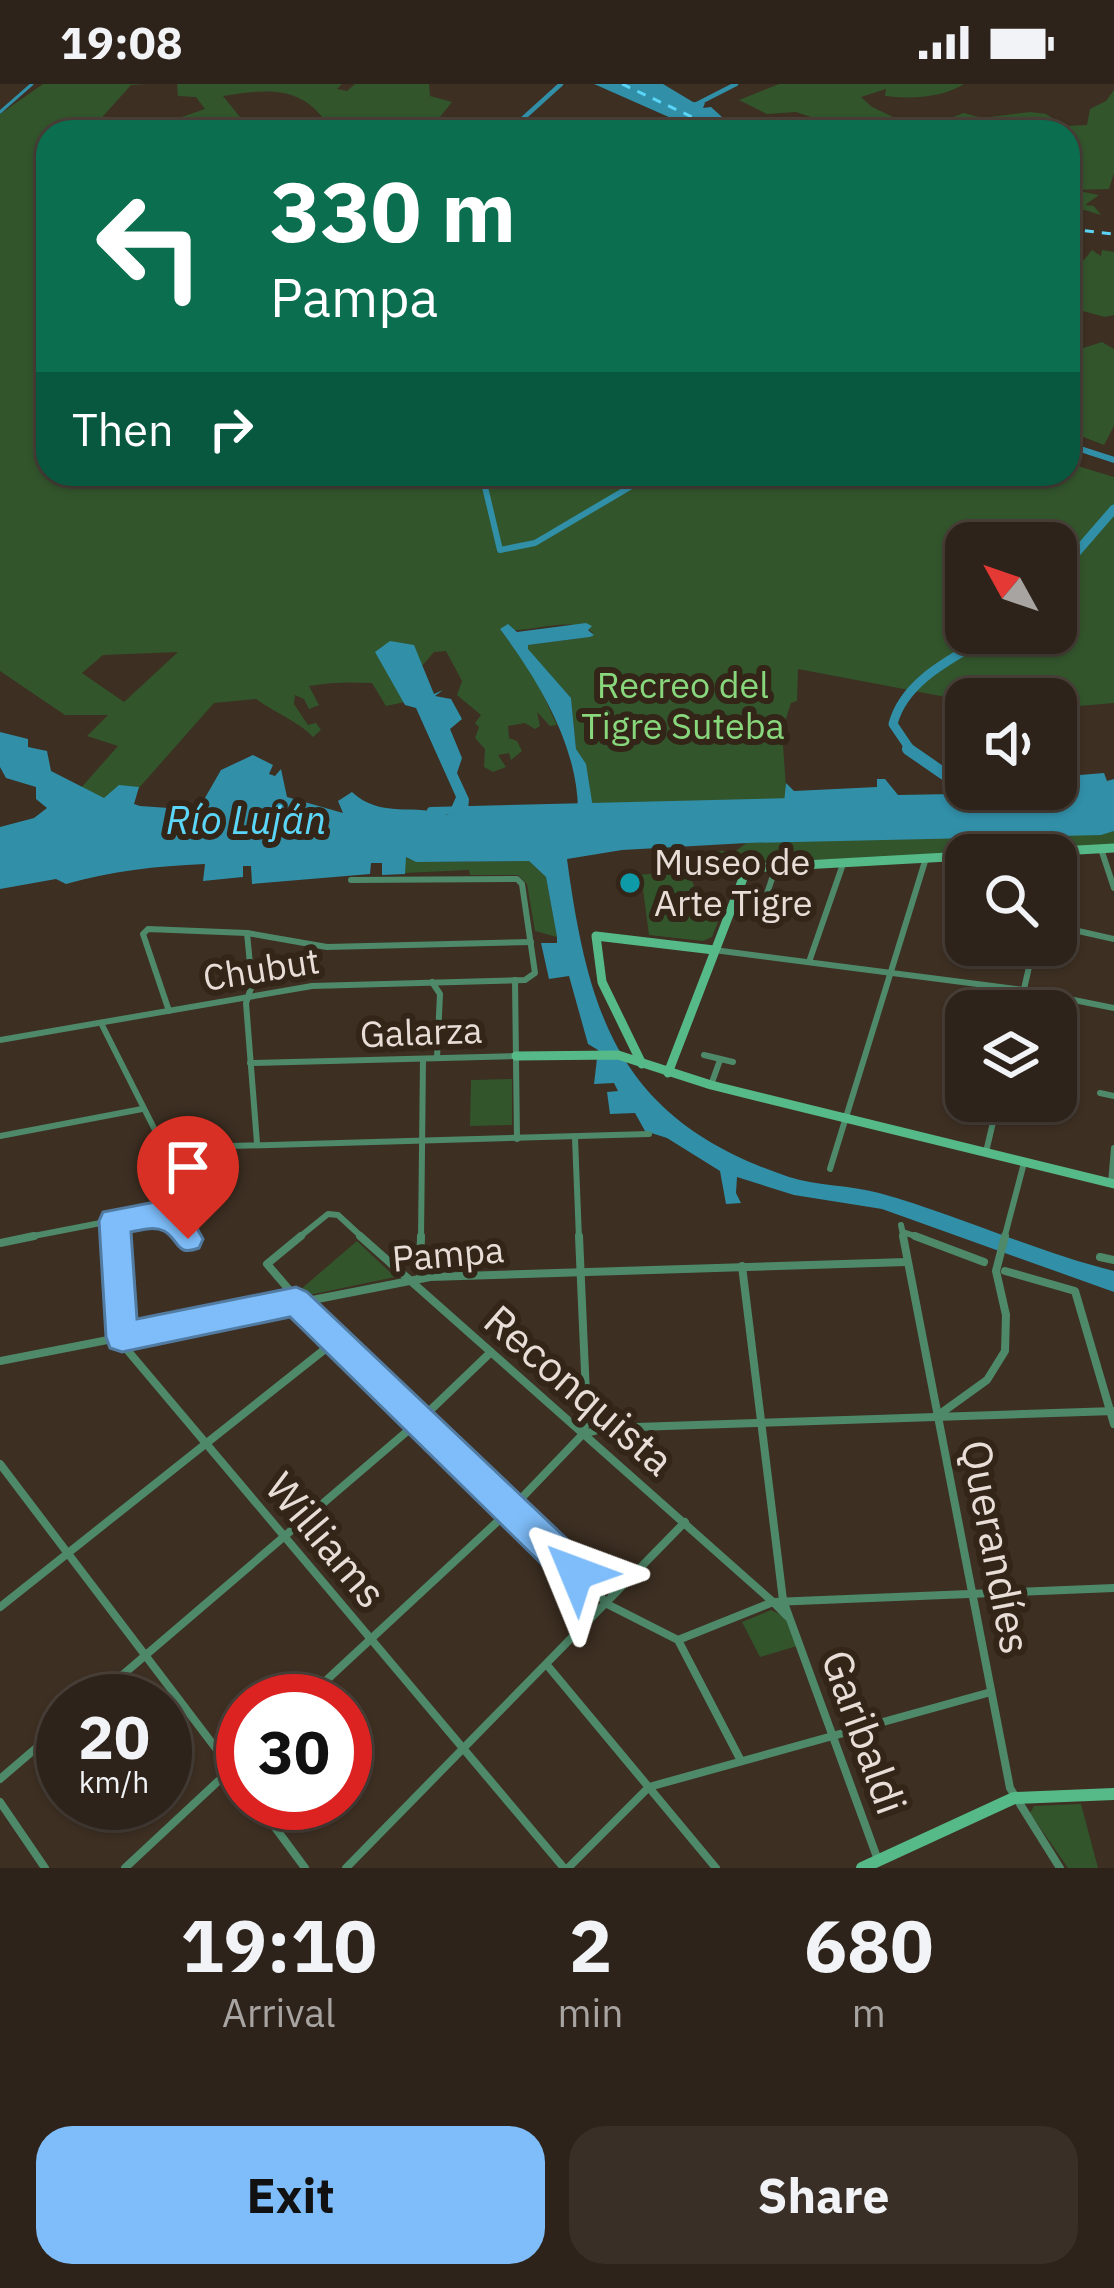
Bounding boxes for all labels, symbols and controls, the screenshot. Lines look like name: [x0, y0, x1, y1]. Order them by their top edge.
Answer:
text: 19:08: [60, 13, 183, 71]
text: 330 m: [270, 156, 516, 265]
icon: left: [72, 168, 228, 324]
text: Pampa: [270, 262, 438, 332]
icon: right: [198, 396, 264, 462]
text: Then: [72, 400, 174, 458]
north arrow: [945, 522, 1077, 654]
map controls: [945, 522, 1077, 1122]
park label: Recreo del Tigre Suteba: [581, 661, 785, 749]
button: sound: [945, 678, 1077, 810]
water label: Río Luján: [166, 794, 326, 845]
button: search: [945, 834, 1077, 966]
place label: Museo de Arte Tigre: [654, 838, 813, 926]
marker: Museo de Arte Tigre: [617, 870, 643, 896]
street label: Chubut: [199, 936, 322, 1001]
button: layers: [945, 990, 1077, 1122]
street label: Galarza: [359, 1006, 483, 1057]
pin: [137, 1116, 239, 1239]
icon: arrive: [155, 1134, 221, 1200]
street label: Pampa: [390, 1225, 506, 1282]
street label: Reconquista: [473, 1292, 686, 1487]
street label: Querandíes: [949, 1435, 1044, 1658]
street label: Williams: [254, 1460, 399, 1619]
position arrow: [513, 1510, 639, 1636]
street label: Garibaldi: [809, 1642, 919, 1821]
speed limit sign: 30: [216, 1674, 372, 1830]
text: 20: [78, 1697, 150, 1776]
text: km/h: [79, 1762, 149, 1801]
text: 19:10: [180, 1898, 377, 1992]
text: 2: [569, 1898, 612, 1992]
text: 680: [804, 1898, 934, 1992]
text: Arrival: [222, 1987, 336, 2038]
text: min: [558, 1987, 623, 2038]
text: m: [852, 1987, 886, 2038]
button: Exit: [36, 2126, 545, 2264]
button: Share: [569, 2126, 1078, 2264]

